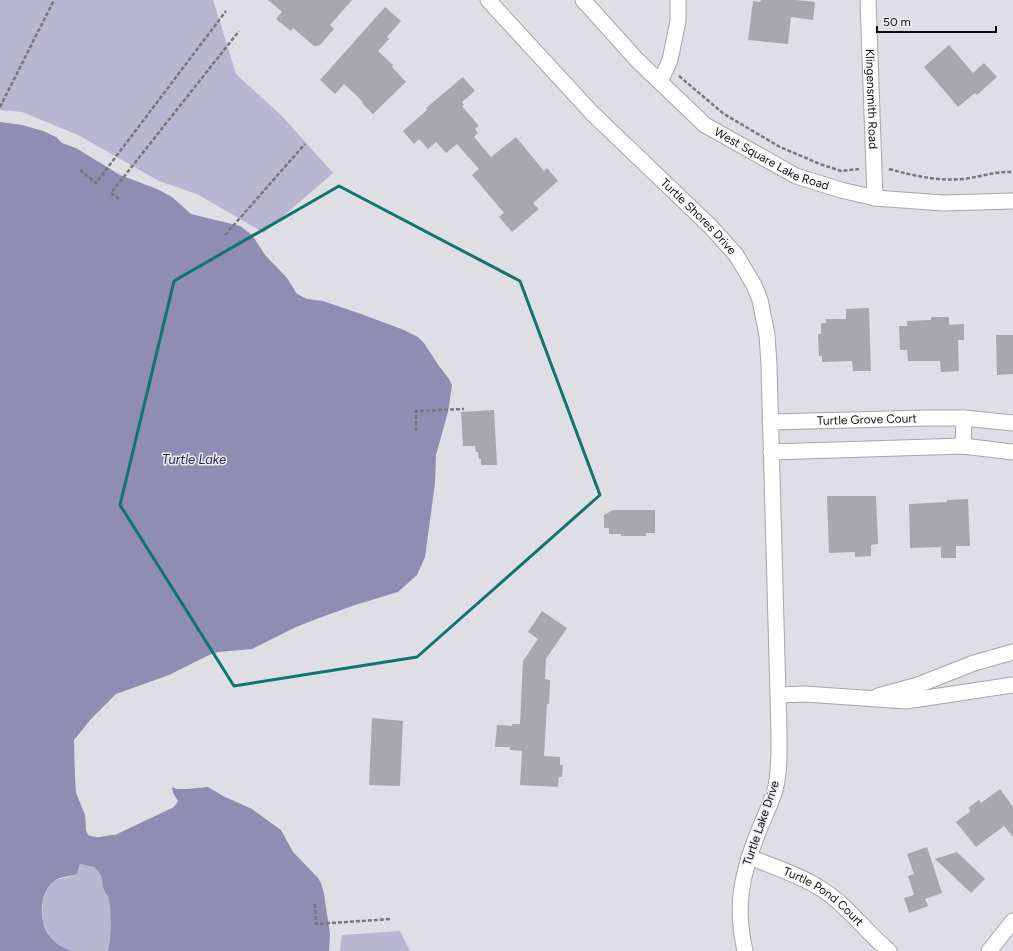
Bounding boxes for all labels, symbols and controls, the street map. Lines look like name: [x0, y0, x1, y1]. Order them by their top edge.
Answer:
scale bar: [877, 8, 996, 34]
text: 50 m: [883, 15, 911, 29]
street label: Klingensmith Road: [863, 49, 880, 149]
street label: West Square Lake Road: [712, 125, 831, 193]
street label: Turtle Shores Drive: [658, 175, 739, 258]
street label: Turtle Grove Court: [817, 411, 918, 428]
water label: Turtle Lake: [162, 452, 226, 467]
street label: Turtle Lake Drive: [740, 778, 782, 867]
street label: Turtle Pond Court: [781, 864, 867, 929]

